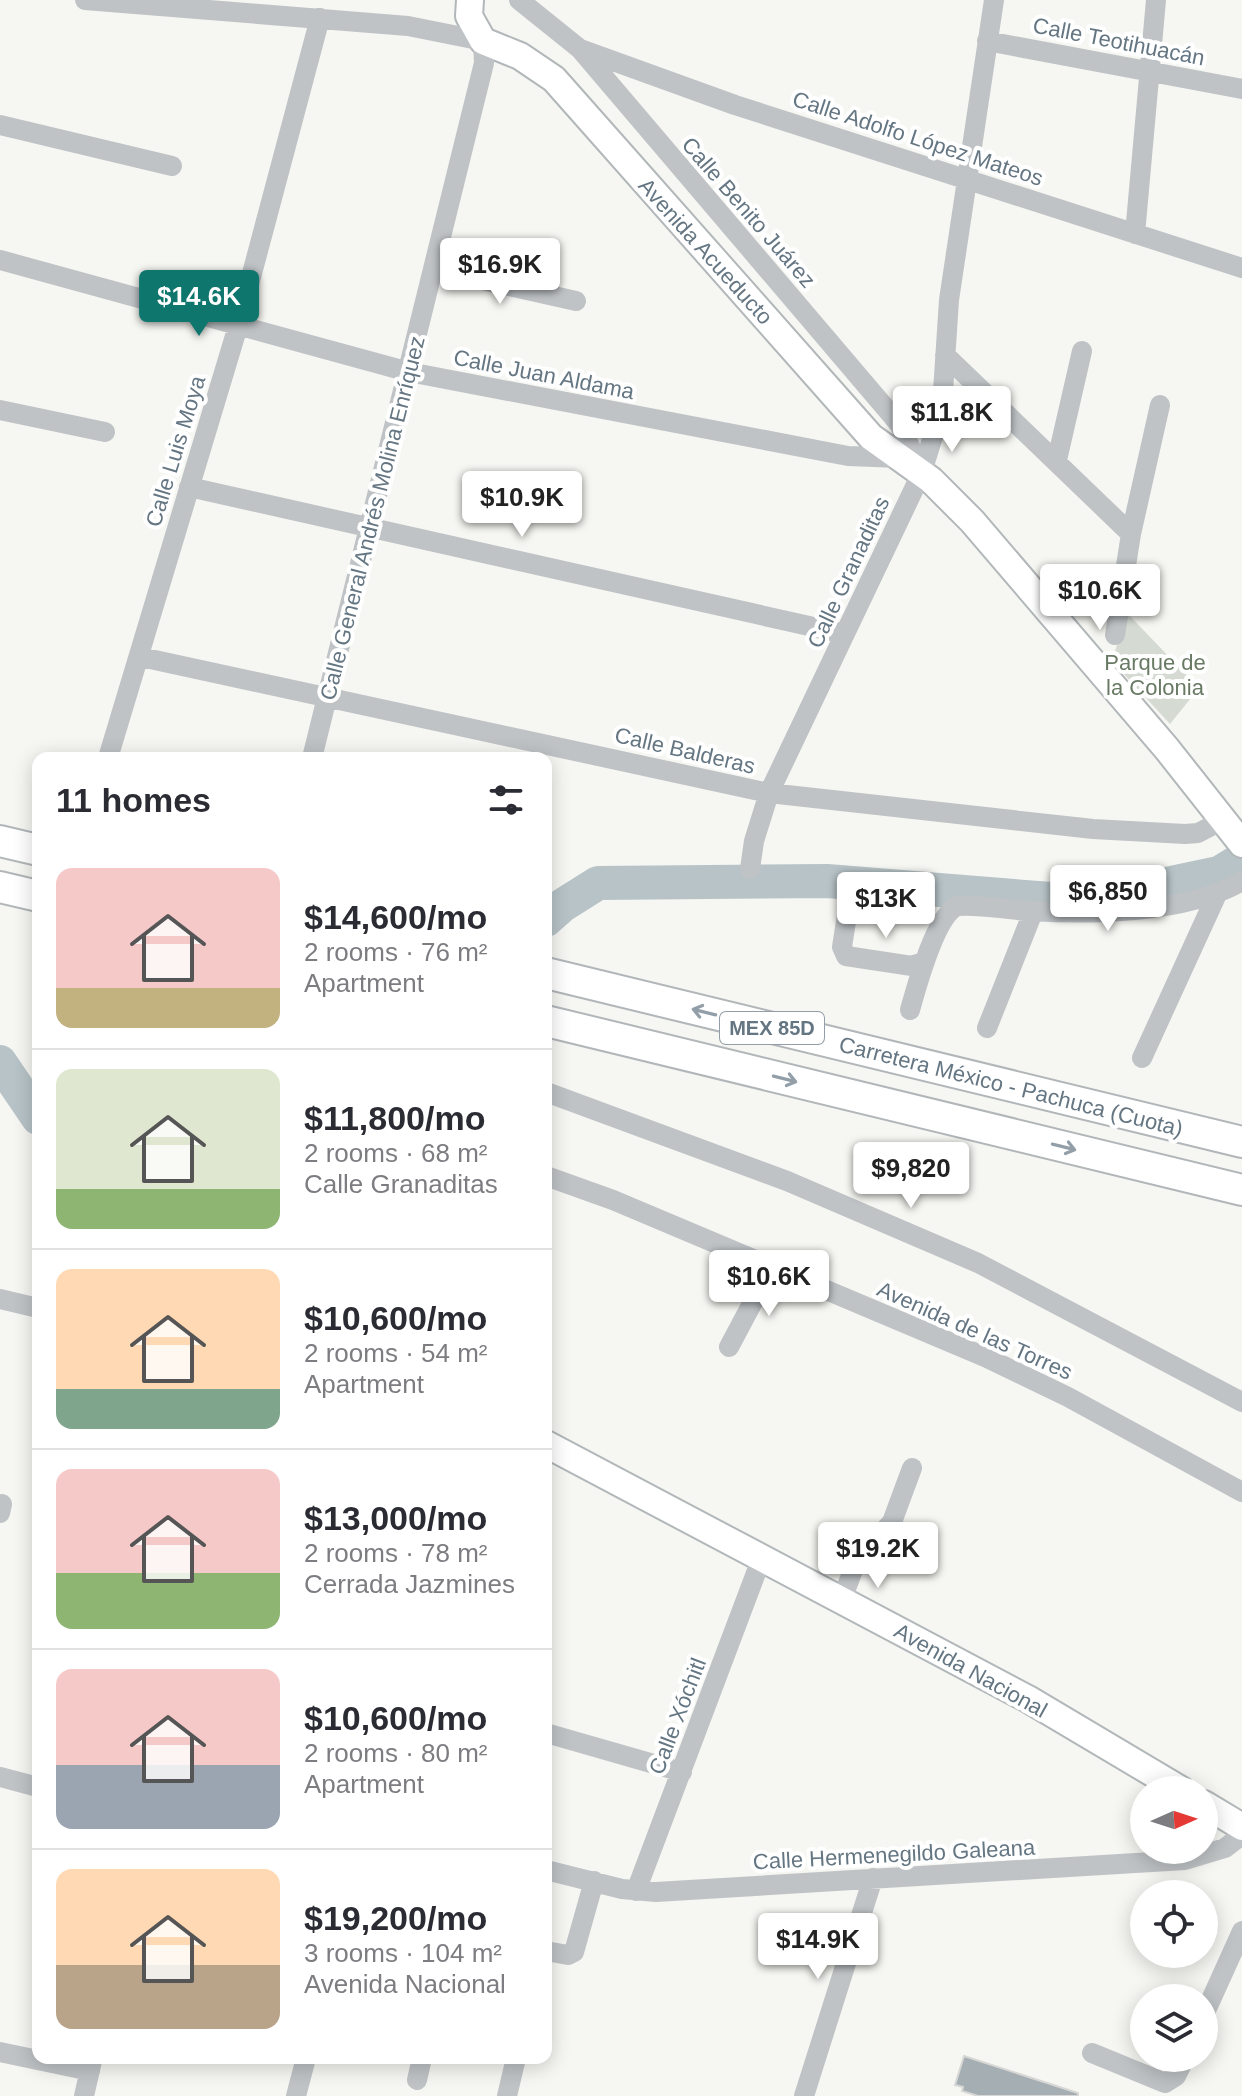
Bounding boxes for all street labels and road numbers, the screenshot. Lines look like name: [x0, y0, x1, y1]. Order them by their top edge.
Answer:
street label: Calle Teotihuacán: [1031, 13, 1207, 70]
street label: Calle Adolfo López Mateos: [790, 86, 1046, 191]
street label: Calle Benito Juárez: [677, 132, 821, 293]
street label: Avenida Acueducto: [633, 173, 778, 330]
street label: Calle General Andrés Molina Enríquez: [315, 334, 430, 703]
street label: Calle Juan Aldama: [451, 345, 637, 404]
street label: Calle Luis Moya: [141, 372, 211, 530]
street label: Calle Granaditas: [802, 493, 894, 652]
street label: Calle Balderas: [612, 722, 757, 779]
road number: MEX 85D: [720, 1012, 824, 1044]
street label: Carretera México - Pachuca (Cuota): [836, 1032, 1185, 1141]
street label: Avenida de las Torres: [873, 1276, 1076, 1385]
street label: Avenida Nacional: [890, 1618, 1052, 1723]
street label: Calle Xóchitl: [644, 1655, 711, 1778]
street label: Calle Hermenegildo Galeana: [752, 1835, 1036, 1874]

